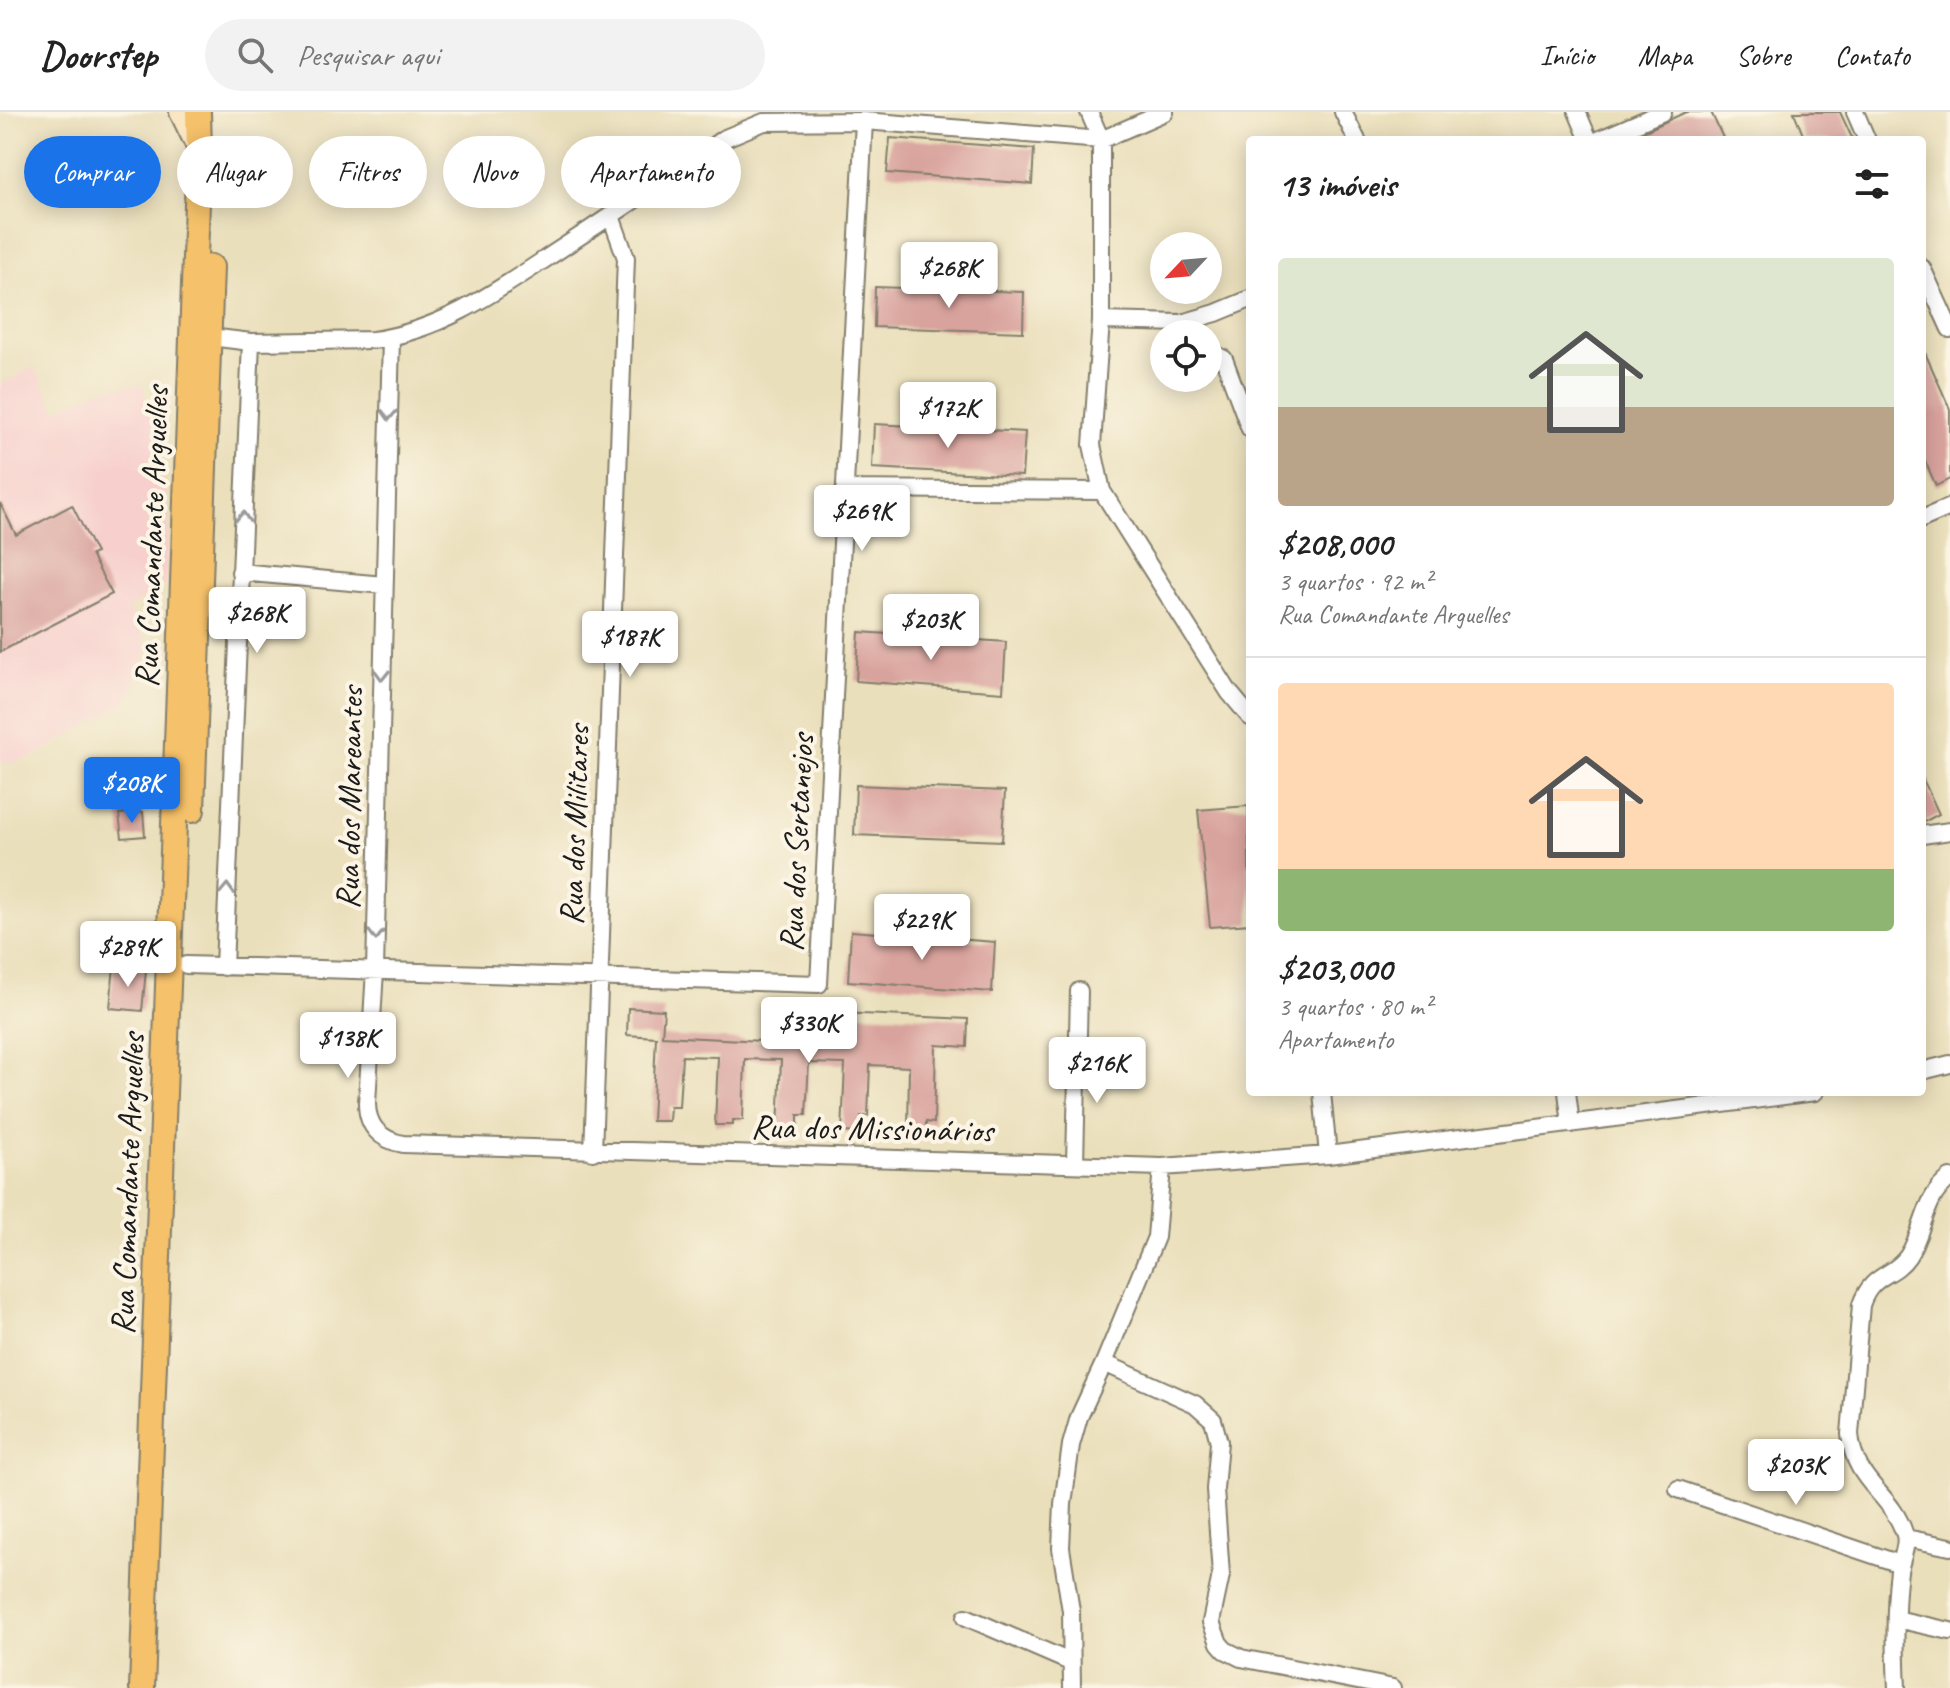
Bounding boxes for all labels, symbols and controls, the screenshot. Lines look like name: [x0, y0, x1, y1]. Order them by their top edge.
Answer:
search box: [205, 19, 765, 91]
text: Doorstep: [40, 32, 157, 79]
icon: search: [233, 33, 277, 77]
text: Pesquisar aqui: [297, 36, 440, 74]
text: Início: [1540, 38, 1594, 73]
text: Mapa: [1638, 38, 1692, 73]
text: Sobre: [1736, 38, 1791, 73]
text: Contato: [1835, 38, 1910, 73]
chip: Comprar: [24, 136, 161, 208]
chip: Alugar: [177, 136, 293, 208]
chip: Filtros: [309, 136, 427, 208]
chip: Novo: [443, 136, 545, 208]
chip: Apartamento: [561, 136, 741, 208]
icon: filters: [1850, 162, 1894, 206]
text: 13 imóveis: [1278, 163, 1396, 206]
north arrow: [1150, 232, 1222, 304]
map controls: [1150, 232, 1222, 392]
pin: $268K: [893, 242, 1005, 310]
text: $268K: [919, 251, 979, 284]
icon: home: [1514, 310, 1658, 454]
button: locate: [1150, 320, 1222, 392]
street label: Rua Comandante Arguelles: [124, 382, 178, 688]
pin: $172K: [892, 382, 1004, 450]
text: $172K: [918, 391, 978, 424]
one-way arrow: [380, 409, 398, 422]
pin: $269K: [806, 485, 918, 553]
text: $269K: [832, 494, 892, 527]
one-way arrow: [234, 510, 251, 523]
text: $208,000: [1278, 522, 1392, 565]
text: 3 quartos · 92 m²: [1278, 565, 1432, 598]
pin: $268K: [201, 587, 313, 655]
pin: $203K: [875, 594, 987, 662]
text: $268K: [227, 596, 287, 629]
text: Rua Comandante Arguelles: [1278, 598, 1508, 631]
text: $203K: [901, 603, 961, 636]
pin: $187K: [574, 611, 686, 679]
text: $187K: [600, 620, 660, 653]
one-way arrow: [373, 669, 391, 682]
street label: Rua dos Mareantes: [326, 683, 372, 910]
street label: Rua dos Militares: [549, 721, 599, 926]
street label: Rua dos Sertanejos: [769, 730, 823, 953]
icon: home: [1514, 735, 1658, 879]
pin: $208K: [76, 757, 188, 825]
text: $208K: [102, 766, 162, 799]
one-way arrow: [218, 882, 235, 895]
pin: $229K: [866, 894, 978, 962]
text: $229K: [892, 903, 952, 936]
pin: $289K: [72, 921, 184, 989]
one-way arrow: [367, 929, 384, 942]
text: $289K: [98, 930, 158, 963]
text: $203,000: [1278, 947, 1392, 990]
text: 3 quartos · 80 m²: [1278, 990, 1432, 1023]
pin: $330K: [753, 997, 865, 1065]
text: $330K: [779, 1006, 839, 1039]
pin: $138K: [292, 1012, 404, 1080]
text: $138K: [318, 1021, 378, 1054]
text: Apartamento: [1278, 1023, 1393, 1056]
street label: Rua Comandante Arguelles: [100, 1029, 154, 1335]
pin: $216K: [1041, 1037, 1153, 1105]
text: $216K: [1067, 1046, 1127, 1079]
street label: Rua dos Missionários: [751, 1104, 996, 1152]
pin: $203K: [1740, 1439, 1852, 1507]
text: $203K: [1766, 1448, 1826, 1481]

